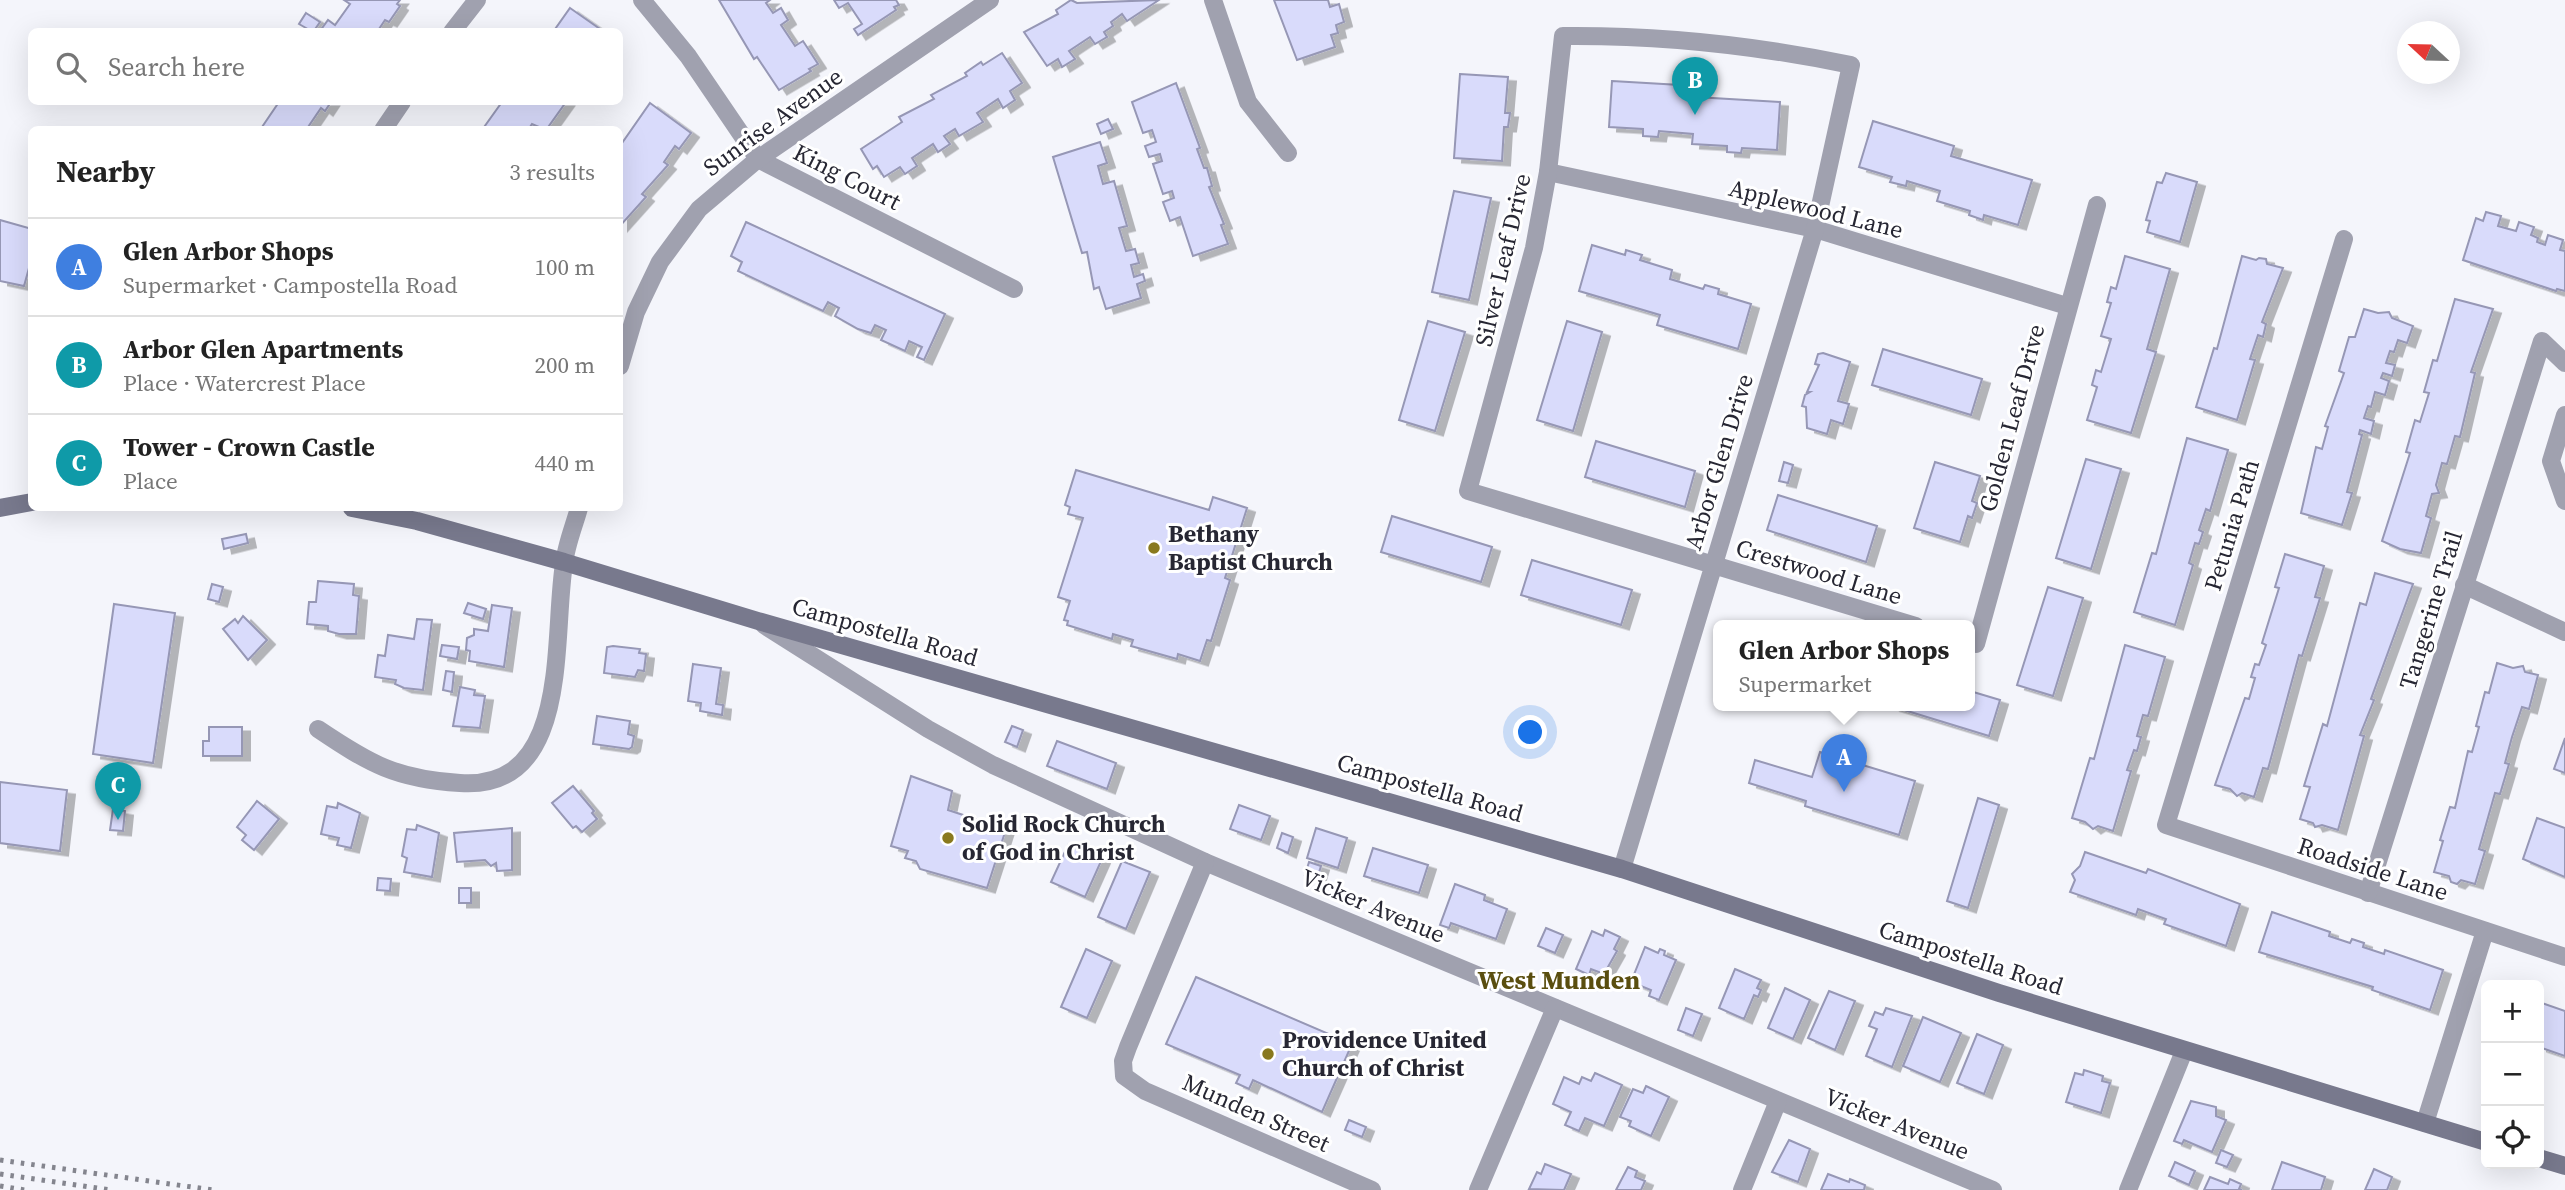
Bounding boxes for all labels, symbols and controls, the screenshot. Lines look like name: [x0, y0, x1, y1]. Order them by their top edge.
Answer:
north arrow: [2397, 21, 2460, 84]
search box: [28, 28, 623, 105]
icon: search: [52, 48, 90, 86]
text: Search here: [108, 49, 245, 85]
pin: B: [1672, 57, 1718, 115]
street label: Sunrise Avenue: [696, 60, 849, 183]
street label: King Court: [788, 135, 907, 218]
text: Nearby: [56, 151, 155, 192]
text: 3 results: [509, 156, 595, 188]
street label: Silver Leaf Drive: [1467, 170, 1538, 350]
street label: Applewood Lane: [1726, 171, 1907, 246]
text: Glen Arbor Shops: [123, 233, 333, 269]
text: A: [71, 251, 87, 283]
text: 100 m: [534, 251, 595, 283]
text: Supermarket · Campostella Road: [123, 269, 457, 301]
street label: Golden Leaf Drive: [1971, 320, 2052, 515]
text: Arbor Glen Apartments: [123, 331, 403, 367]
text: B: [72, 349, 86, 381]
text: 200 m: [534, 349, 595, 381]
text: Place · Watercrest Place: [123, 367, 366, 399]
street label: Arbor Glen Drive: [1676, 370, 1761, 554]
text: Tower - Crown Castle: [123, 429, 375, 465]
text: C: [72, 447, 86, 479]
text: 440 m: [534, 447, 595, 479]
street label: Petunia Path: [2196, 455, 2267, 595]
text: Place: [123, 465, 178, 497]
place label: Bethany Baptist Church: [1168, 517, 1333, 578]
street label: Tangerine Trail: [2391, 527, 2470, 693]
street label: Crestwood Lane: [1732, 531, 1906, 612]
marker: Bethany Baptist Church: [1146, 540, 1162, 556]
street label: Campostella Road: [788, 589, 982, 674]
popup: [1713, 620, 1975, 711]
text: Glen Arbor Shops: [1739, 632, 1949, 668]
text: Supermarket: [1739, 668, 1871, 700]
your location: [1513, 715, 1547, 749]
pin: A: [1821, 734, 1867, 792]
street label: Campostella Road: [1333, 745, 1527, 830]
pin: C: [95, 762, 141, 820]
place label: Solid Rock Church of God in Christ: [962, 807, 1166, 868]
street label: Roadside Lane: [2294, 829, 2453, 908]
marker: Solid Rock Church of God in Christ: [940, 830, 956, 846]
street label: Vicker Avenue: [1296, 860, 1450, 951]
street label: Campostella Road: [1875, 912, 2068, 1003]
district label: West Munden: [1478, 962, 1640, 998]
map controls: [2481, 980, 2544, 1169]
button: +: [2481, 980, 2544, 1043]
place label: Providence United Church of Christ: [1282, 1023, 1487, 1084]
button: −: [2481, 1043, 2544, 1106]
marker: Providence United Church of Christ: [1260, 1046, 1276, 1062]
street label: Munden Street: [1177, 1065, 1335, 1160]
street label: Vicker Avenue: [1820, 1079, 1975, 1168]
button: locate: [2481, 1106, 2544, 1169]

